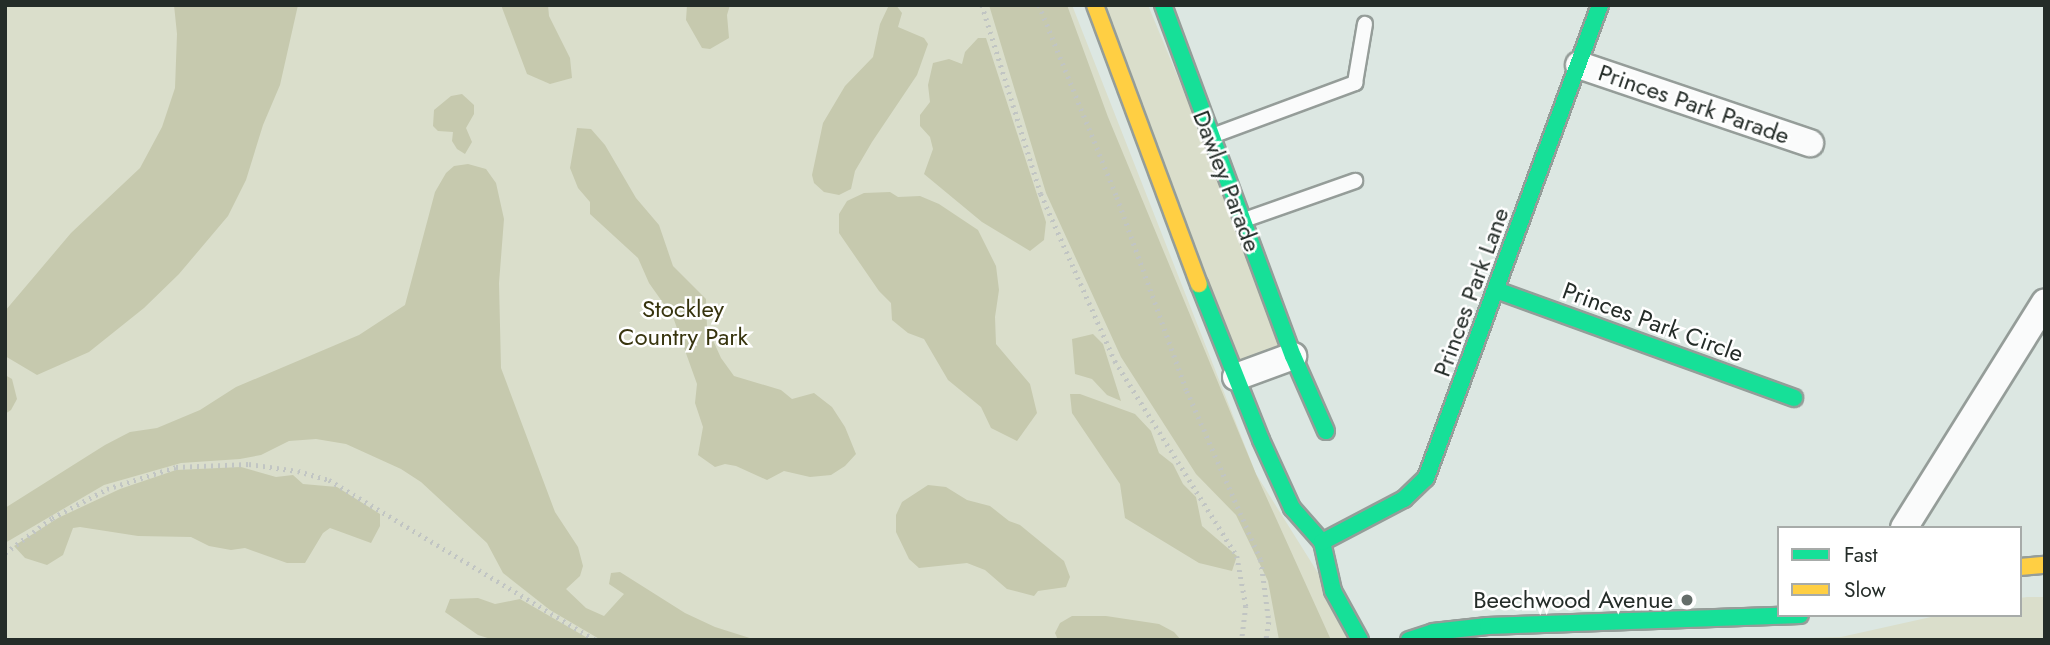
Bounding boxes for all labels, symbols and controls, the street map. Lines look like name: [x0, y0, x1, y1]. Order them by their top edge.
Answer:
street label: Princes Park Parade: [1595, 58, 1793, 150]
street label: Dawley Parade: [1187, 106, 1267, 256]
street label: Princes Park Lane: [1427, 204, 1515, 380]
street label: Princes Park Circle: [1559, 276, 1747, 368]
park label: Stockley Country Park: [618, 295, 748, 351]
legend: [1777, 526, 2022, 617]
text: Fast: [1844, 540, 1877, 570]
text: Slow: [1844, 575, 1886, 605]
place label: Beechwood Avenue: [1473, 586, 1673, 614]
marker: Beechwood Avenue: [1679, 592, 1695, 608]

